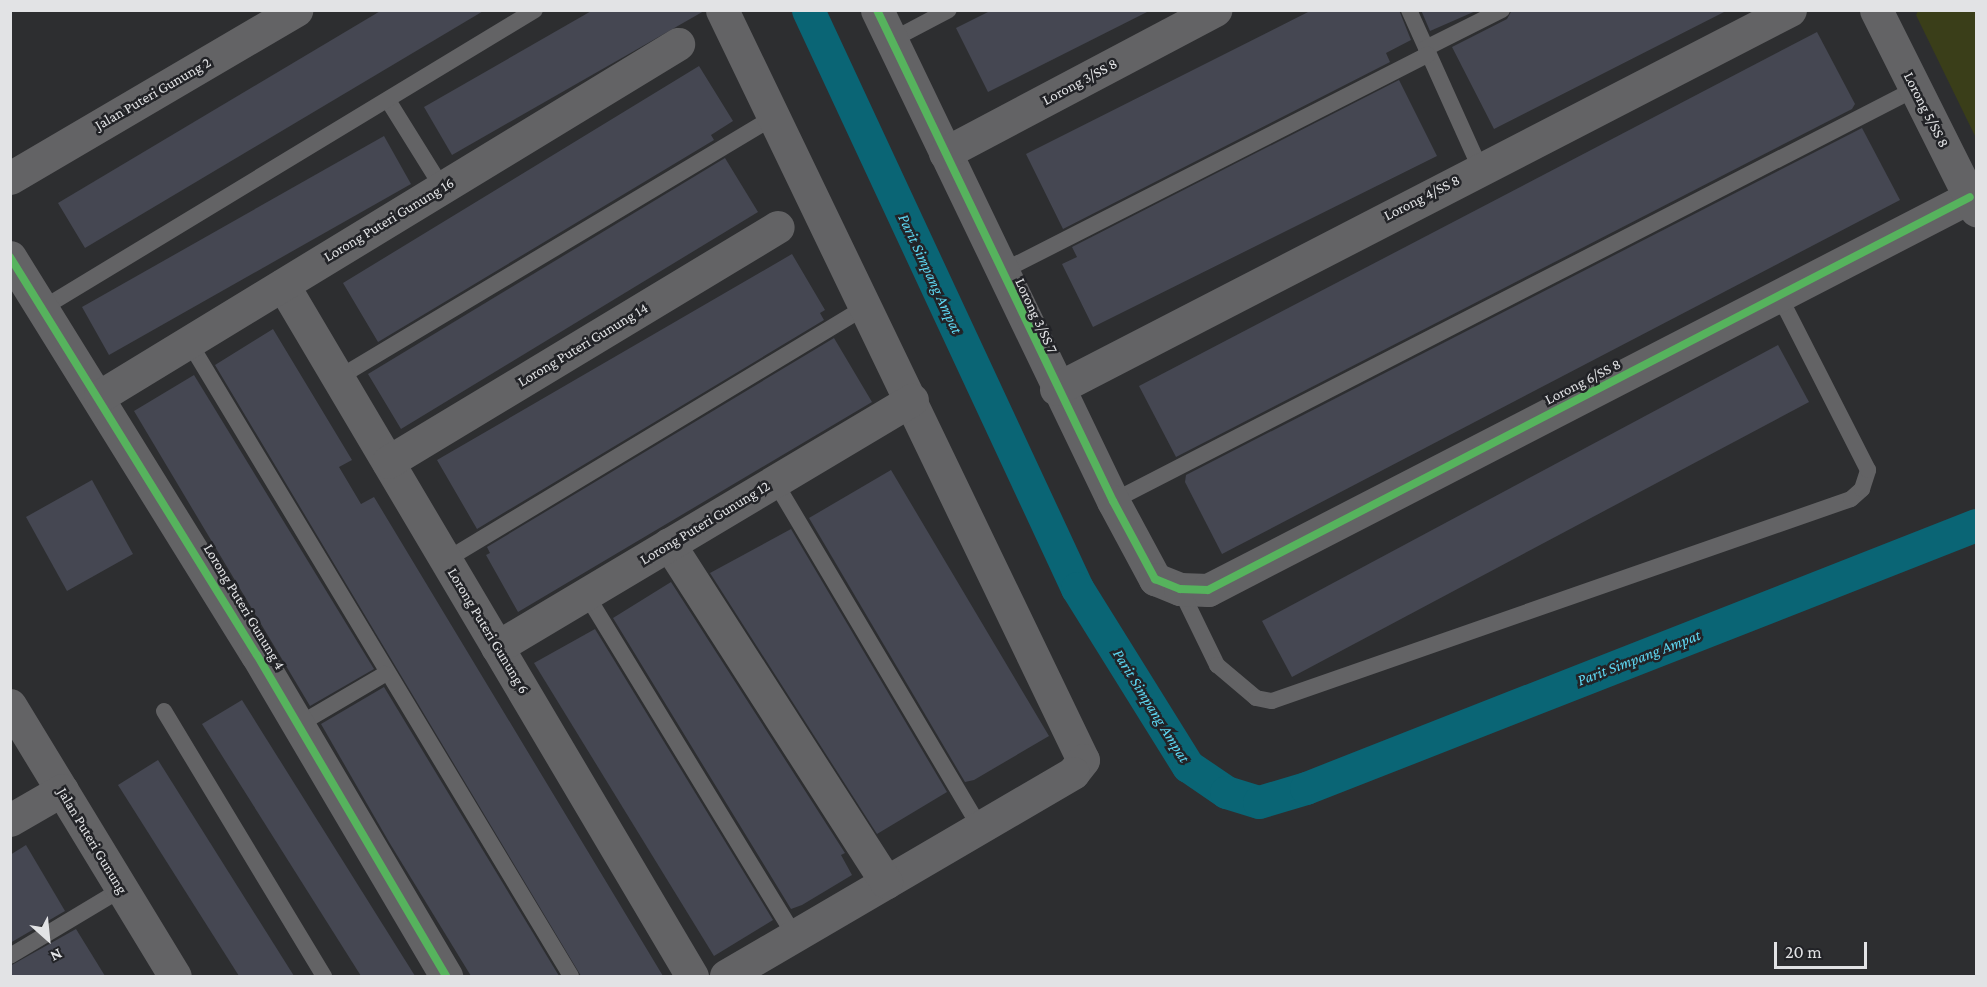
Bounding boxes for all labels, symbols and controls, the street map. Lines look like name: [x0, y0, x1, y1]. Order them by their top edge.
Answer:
street label: Jalan Puteri Gunung 2: [92, 53, 214, 135]
street label: Lorong 3/SS 8: [1039, 55, 1121, 109]
street label: Lorong 5/SS 8: [1899, 69, 1953, 151]
street label: Lorong 4/SS 8: [1381, 171, 1463, 225]
street label: Lorong Puteri Gunung 16: [321, 174, 457, 266]
water label: Parit Simpang Ampat: [894, 211, 966, 337]
street label: Lorong 3/SS 7: [1011, 275, 1061, 357]
street label: Lorong Puteri Gunung 14: [515, 299, 651, 391]
street label: Lorong 6/SS 8: [1542, 355, 1624, 409]
street label: Lorong Puteri Gunung 12: [637, 477, 773, 569]
street label: Lorong Puteri Gunung 4: [199, 541, 289, 673]
street label: Lorong Puteri Gunung 6: [443, 565, 533, 697]
water label: Parit Simpang Ampat: [1575, 626, 1703, 690]
water label: Parit Simpang Ampat: [1108, 646, 1194, 766]
street label: Jalan Puteri Gunung: [53, 785, 131, 897]
north arrow: [18, 909, 78, 969]
scale bar: [1777, 930, 1870, 968]
text: 20 m: [1785, 942, 1822, 962]
text: N: [48, 945, 65, 966]

